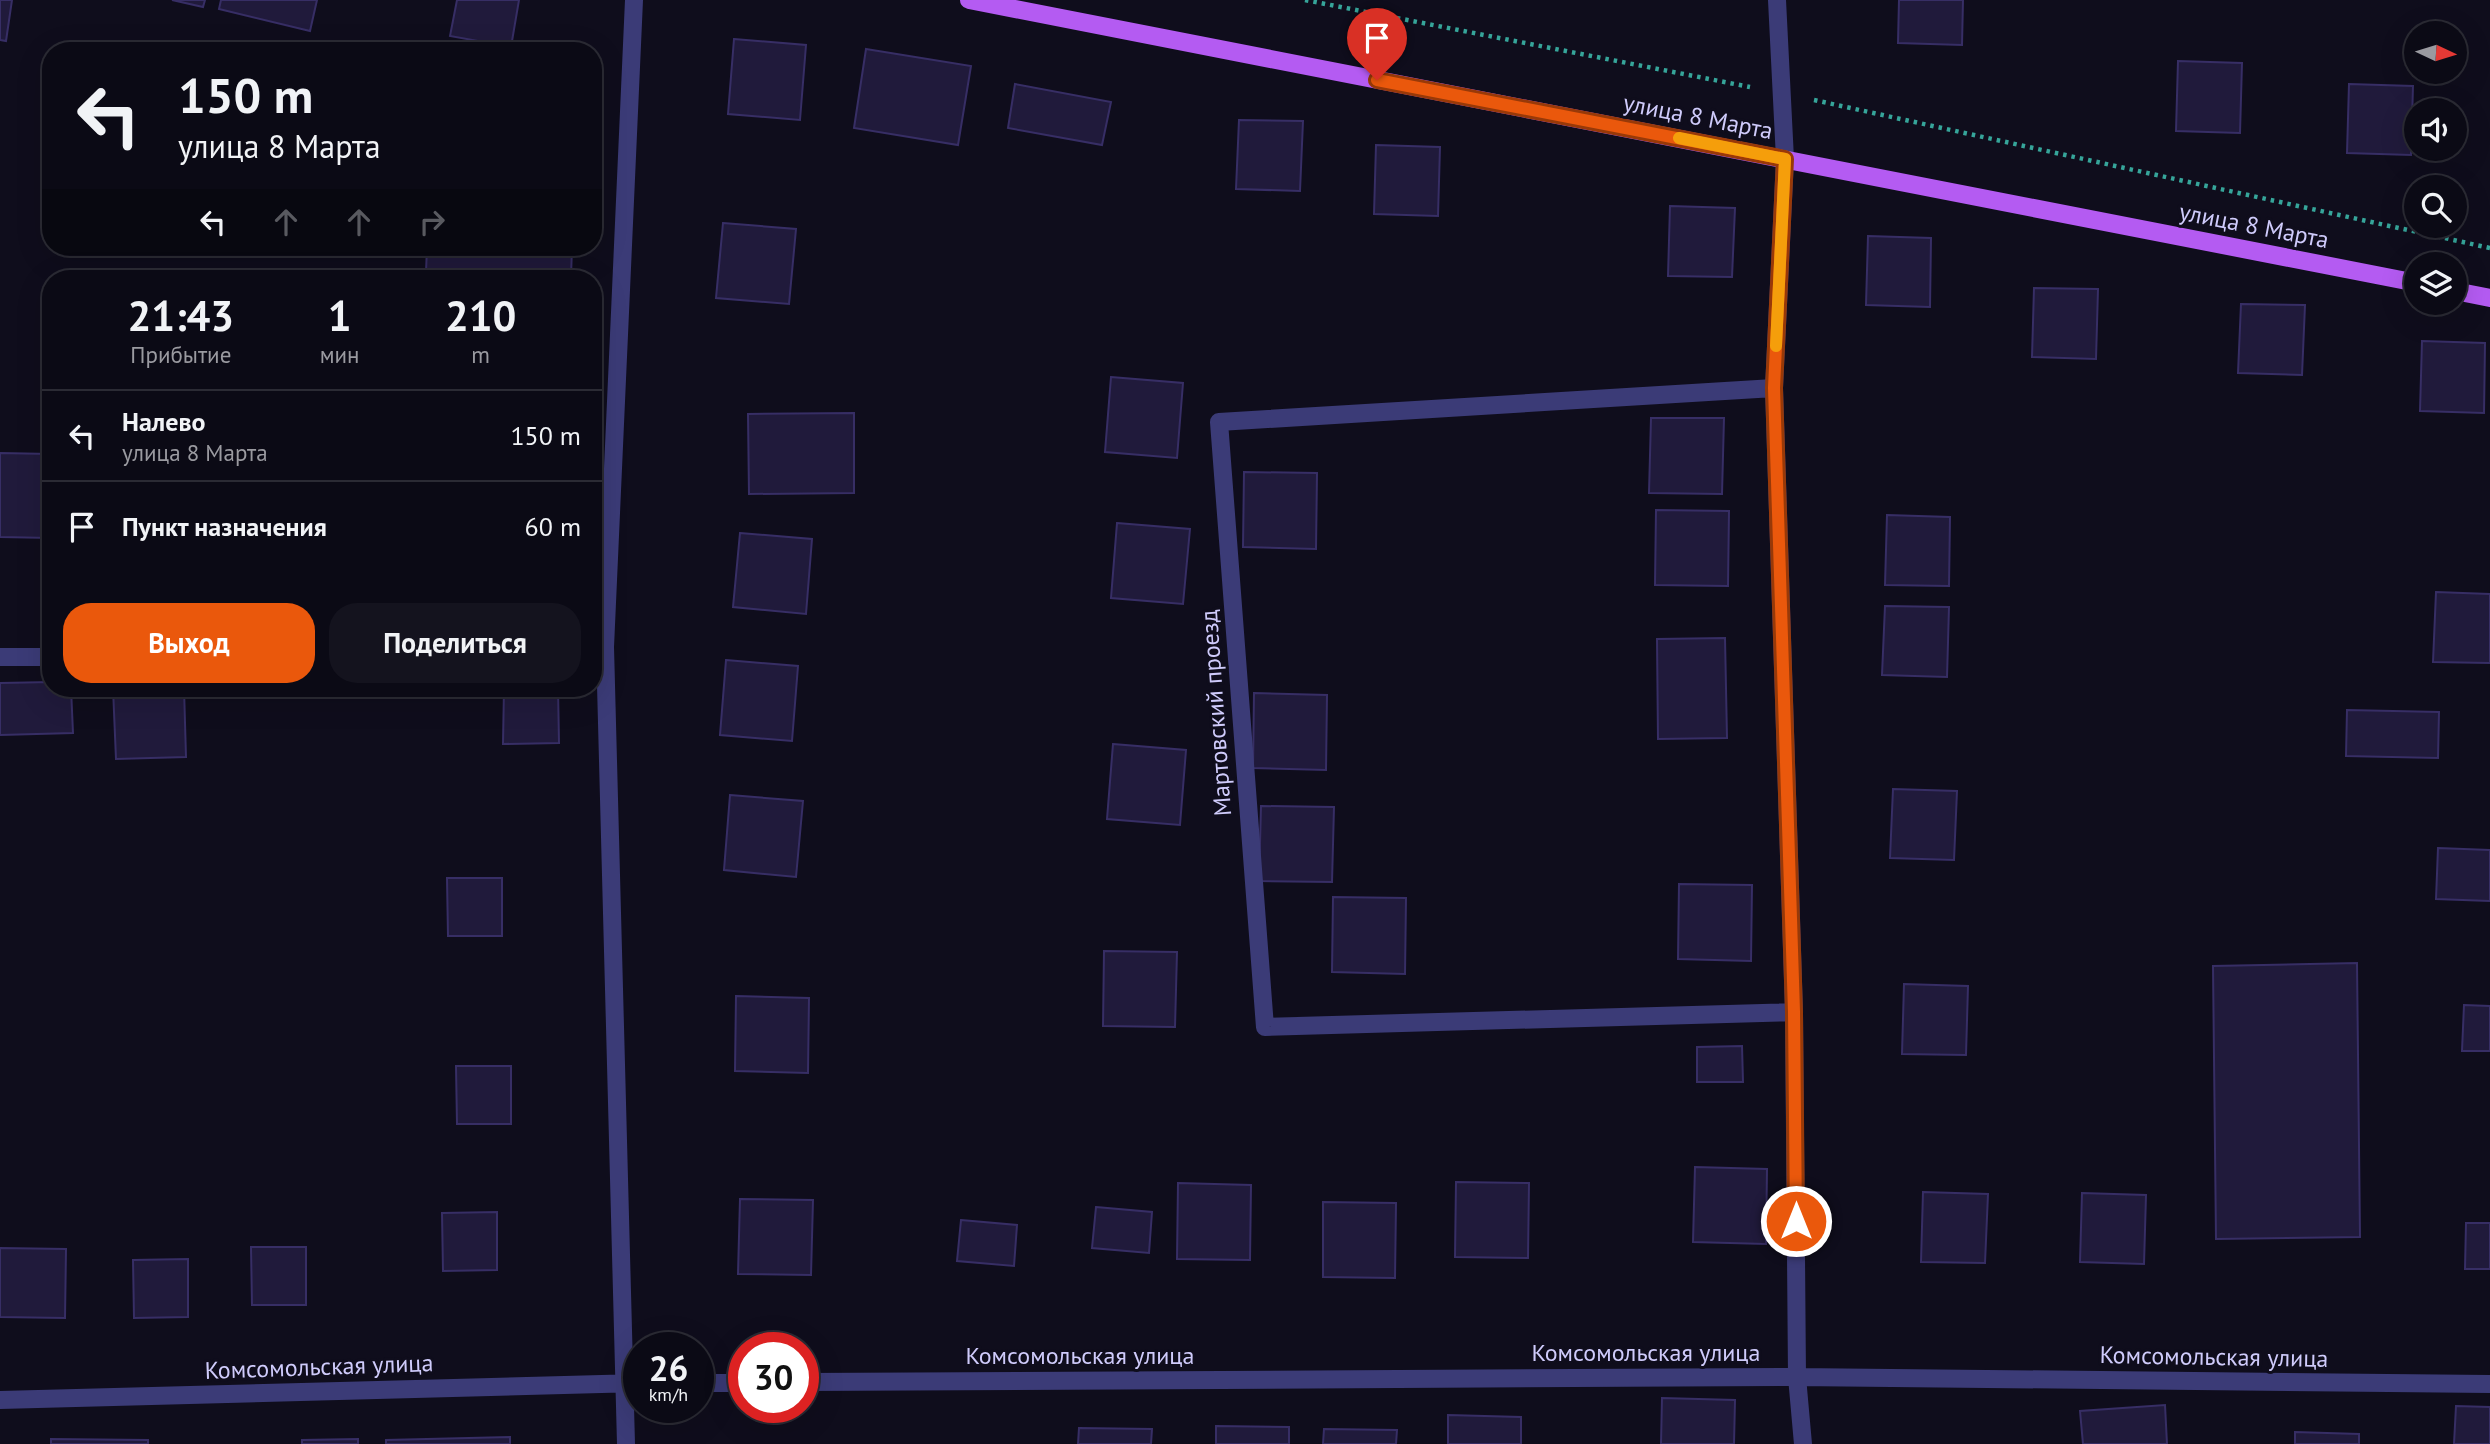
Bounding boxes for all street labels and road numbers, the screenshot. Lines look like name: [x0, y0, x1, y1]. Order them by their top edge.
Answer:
street label: улица 8 Марта: [1621, 87, 1776, 146]
street label: улица 8 Марта: [2177, 196, 2332, 255]
street label: Мартовский проезд: [1193, 609, 1238, 817]
street label: Комсомольская улица: [1532, 1337, 1760, 1368]
street label: Комсомольская улица: [2099, 1339, 2329, 1374]
street label: Комсомольская улица: [966, 1340, 1194, 1371]
street label: Комсомольская улица: [204, 1347, 434, 1386]

